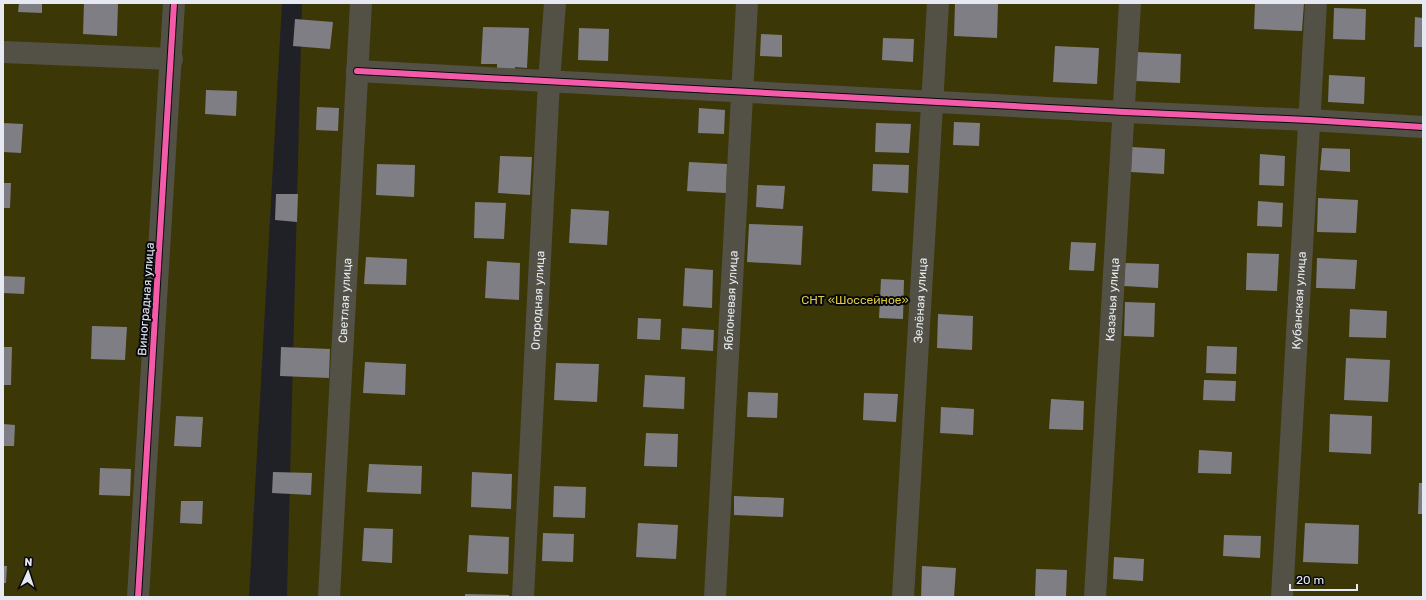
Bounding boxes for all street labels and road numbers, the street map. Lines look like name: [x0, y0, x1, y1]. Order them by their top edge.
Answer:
street label: Виноградная улица: [135, 242, 157, 356]
street label: Огородная улица: [528, 250, 547, 350]
street label: Яблоневая улица: [721, 250, 741, 351]
street label: Кубанская улица: [1289, 251, 1309, 350]
street label: Светлая улица: [336, 257, 354, 343]
street label: Зелёная улица: [911, 257, 930, 344]
street label: Казачья улица: [1103, 257, 1122, 342]

